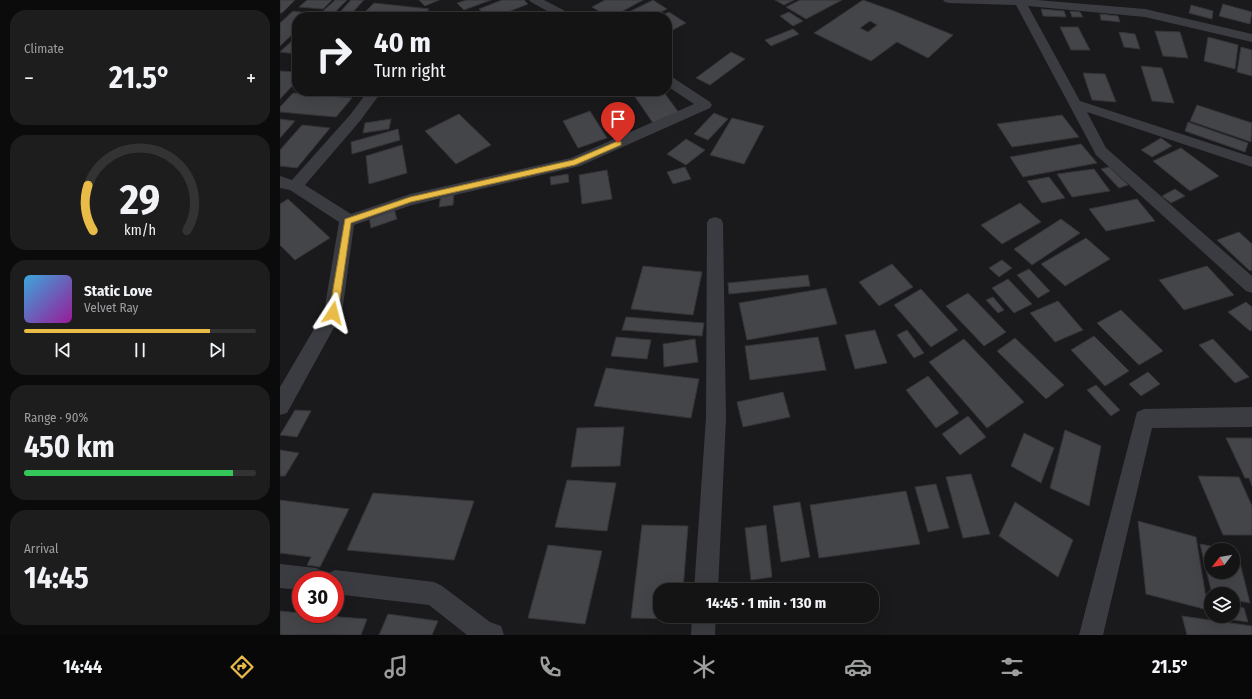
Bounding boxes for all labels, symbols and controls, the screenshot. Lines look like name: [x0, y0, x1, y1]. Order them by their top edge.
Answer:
text: 40 m: [374, 26, 431, 59]
icon: right: [308, 28, 360, 80]
text: Climate: [24, 41, 64, 56]
text: 21.5°: [109, 60, 171, 96]
text: Turn right: [374, 60, 446, 82]
text: −: [24, 65, 34, 92]
text: +: [246, 65, 256, 92]
pin: [601, 102, 635, 143]
icon: arrive: [607, 108, 629, 130]
text: 29: [119, 174, 160, 224]
text: km/h: [124, 221, 156, 238]
text: Static Love: [84, 282, 152, 300]
position arrow: [312, 292, 354, 334]
text: Velvet Ray: [84, 300, 138, 315]
icon: previous: [52, 339, 74, 361]
icon: pause: [129, 339, 151, 361]
icon: next: [206, 339, 228, 361]
text: Range · 90%: [24, 410, 88, 425]
text: 450 km: [24, 429, 115, 465]
text: Arrival: [24, 541, 58, 556]
north arrow: [1204, 543, 1240, 579]
map controls: [1204, 543, 1240, 623]
text: 14:45: [24, 560, 89, 596]
speed limit sign: 30: [292, 571, 344, 623]
button: layers: [1204, 587, 1240, 623]
text: 14:45 · 1 min · 130 m: [706, 594, 826, 612]
icon: directions: [228, 653, 256, 681]
icon: music: [382, 653, 410, 681]
icon: phone: [536, 653, 564, 681]
icon: climate: [690, 653, 718, 681]
icon: car: [844, 653, 872, 681]
icon: filters: [998, 653, 1026, 681]
text: 14:44: [63, 656, 102, 678]
text: 21.5°: [1152, 656, 1189, 678]

